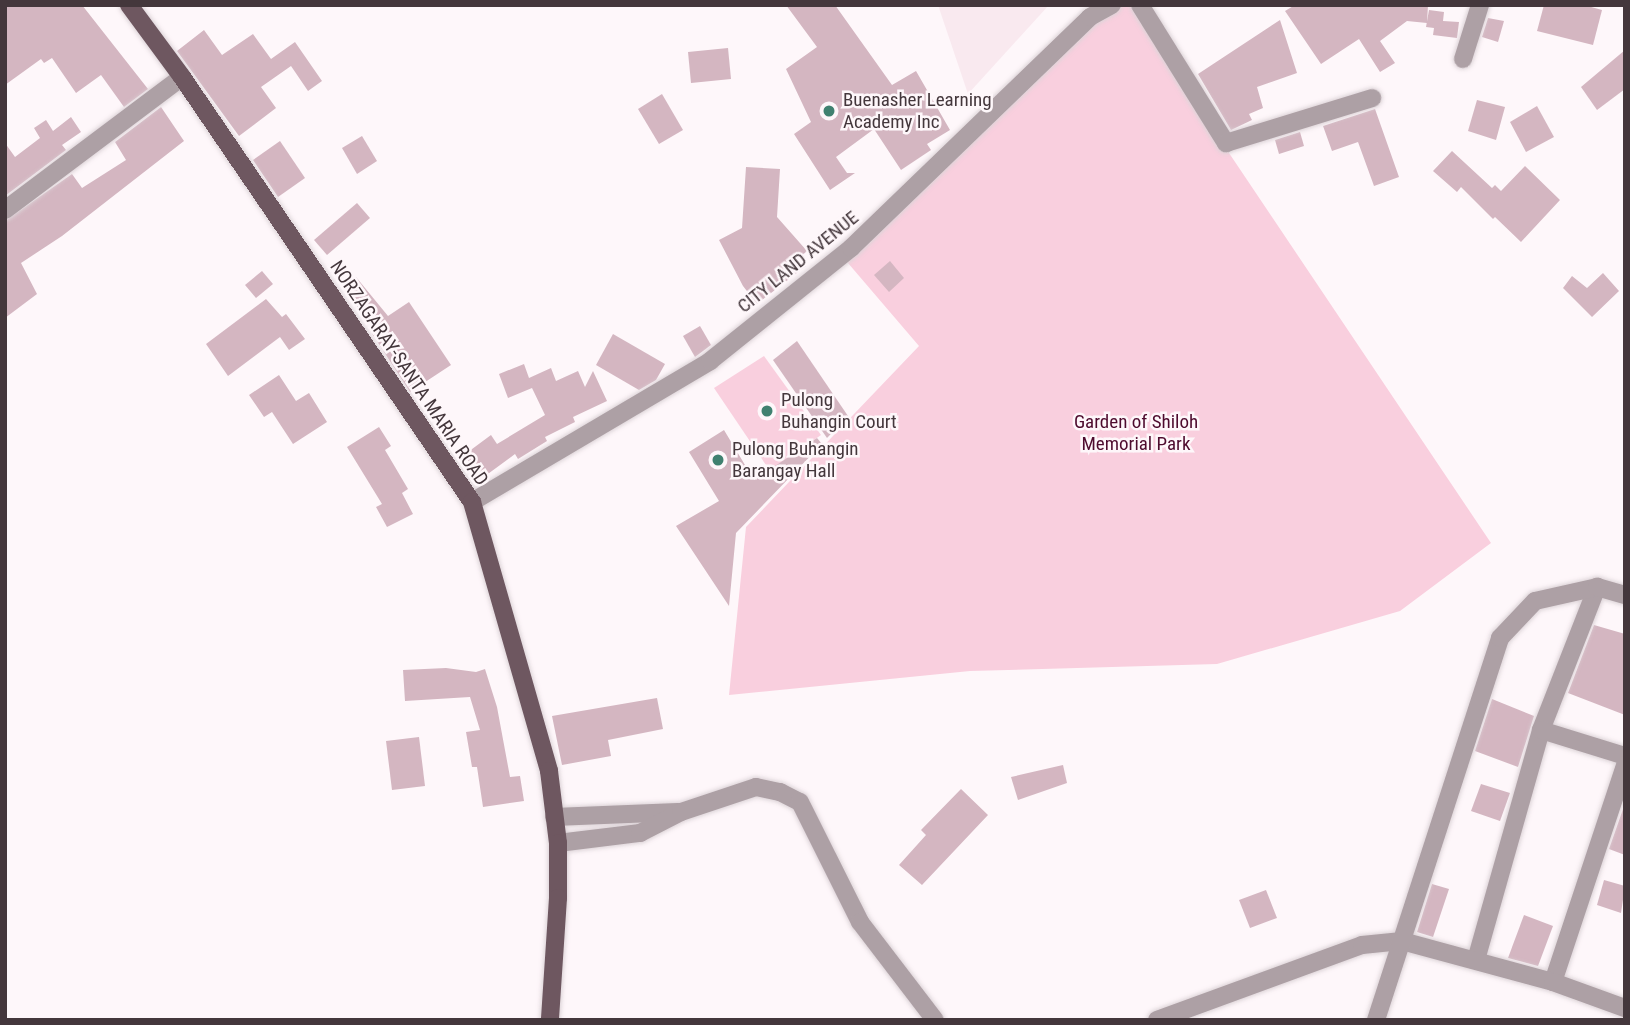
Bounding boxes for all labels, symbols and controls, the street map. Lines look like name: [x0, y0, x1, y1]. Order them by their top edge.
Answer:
place label: Buenasher Learning Academy Inc: [843, 89, 992, 133]
marker: Buenasher Learning Academy Inc: [821, 103, 837, 119]
street label: CITY LAND AVENUE: [733, 206, 863, 318]
street label: NORZAGARAY-SANTA MARIA ROAD: [325, 256, 493, 490]
place label: Pulong Buhangin Court: [781, 389, 897, 433]
marker: Pulong Buhangin Court: [759, 403, 775, 419]
park label: Garden of Shiloh Memorial Park: [1074, 411, 1198, 455]
place label: Pulong Buhangin Barangay Hall: [732, 438, 859, 482]
marker: Pulong Buhangin Barangay Hall: [710, 452, 726, 468]

